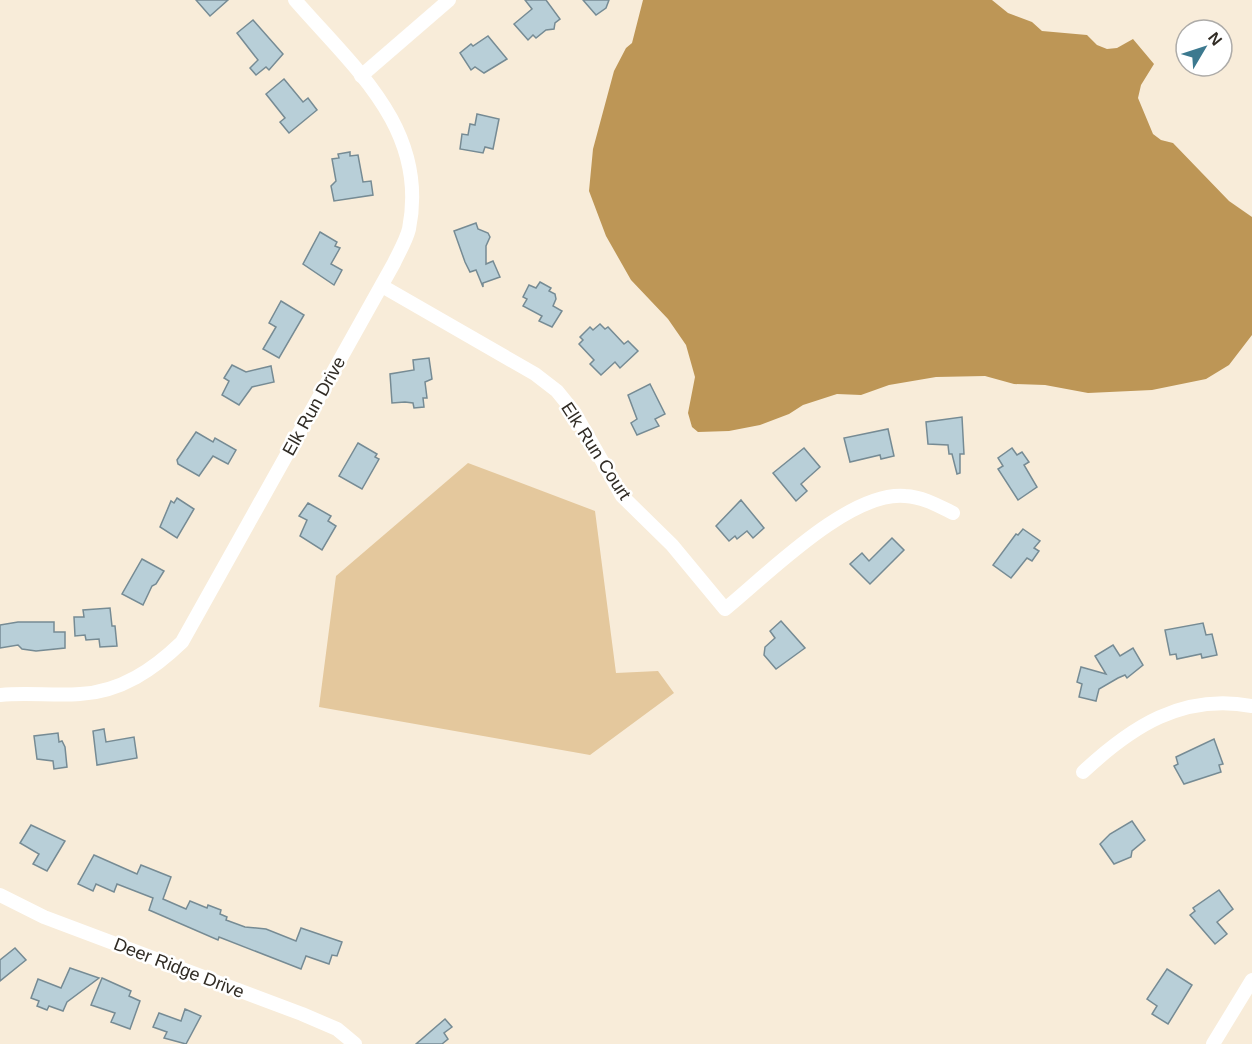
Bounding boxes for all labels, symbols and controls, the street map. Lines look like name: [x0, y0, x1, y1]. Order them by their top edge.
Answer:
north arrow: [1174, 18, 1234, 78]
text: N: [1205, 29, 1226, 49]
street label: Elk Run Drive: [279, 353, 349, 459]
street label: Elk Run Court: [557, 399, 635, 503]
street label: Deer Ridge Drive: [111, 934, 247, 1002]

